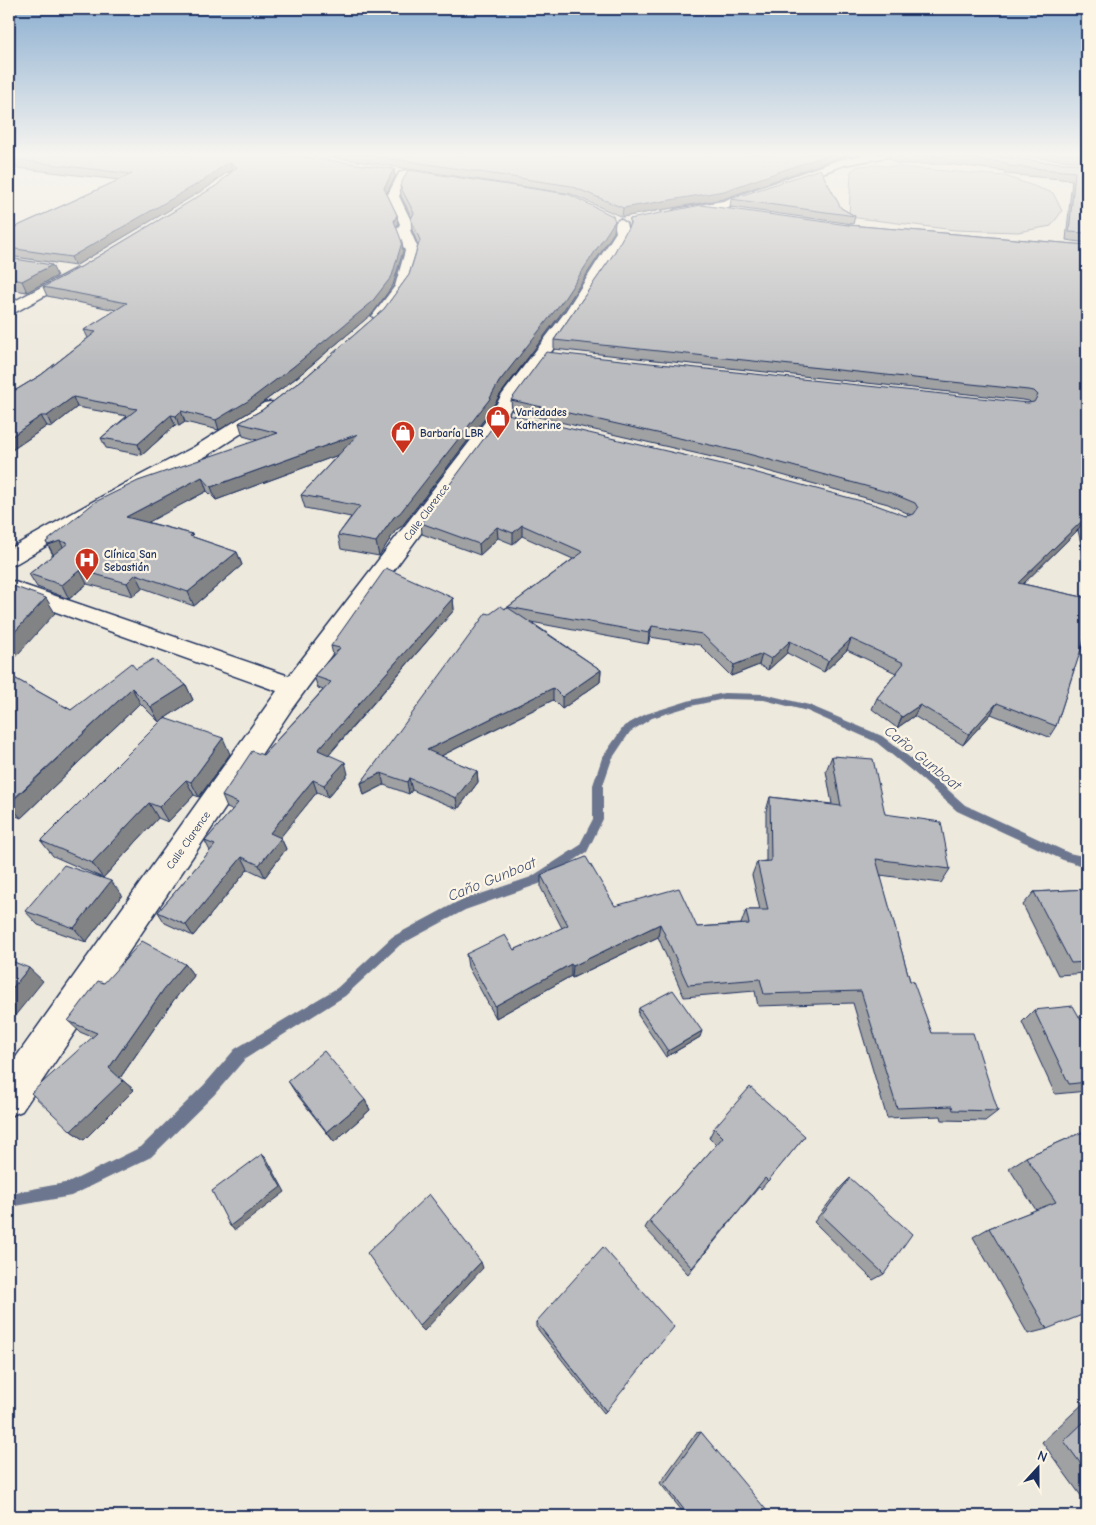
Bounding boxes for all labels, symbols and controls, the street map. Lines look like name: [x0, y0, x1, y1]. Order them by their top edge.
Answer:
shop icon: Variedades Katherine: [485, 405, 511, 439]
place label: Variedades Katherine: [516, 406, 567, 432]
shop icon: Barbaría LBR: [390, 420, 416, 454]
place label: Barbaría LBR: [420, 427, 484, 440]
street label: Calle Clarence: [401, 481, 452, 543]
hospital icon: Clínica San Sebastián: [74, 547, 100, 581]
place label: Clínica San Sebastián: [104, 548, 157, 574]
water label: Caño Gunboat: [881, 722, 966, 795]
street label: Calle Clarence: [164, 808, 213, 872]
water label: Caño Gunboat: [445, 853, 540, 905]
north arrow: [1014, 1442, 1064, 1492]
text: N: [1035, 1447, 1050, 1466]

